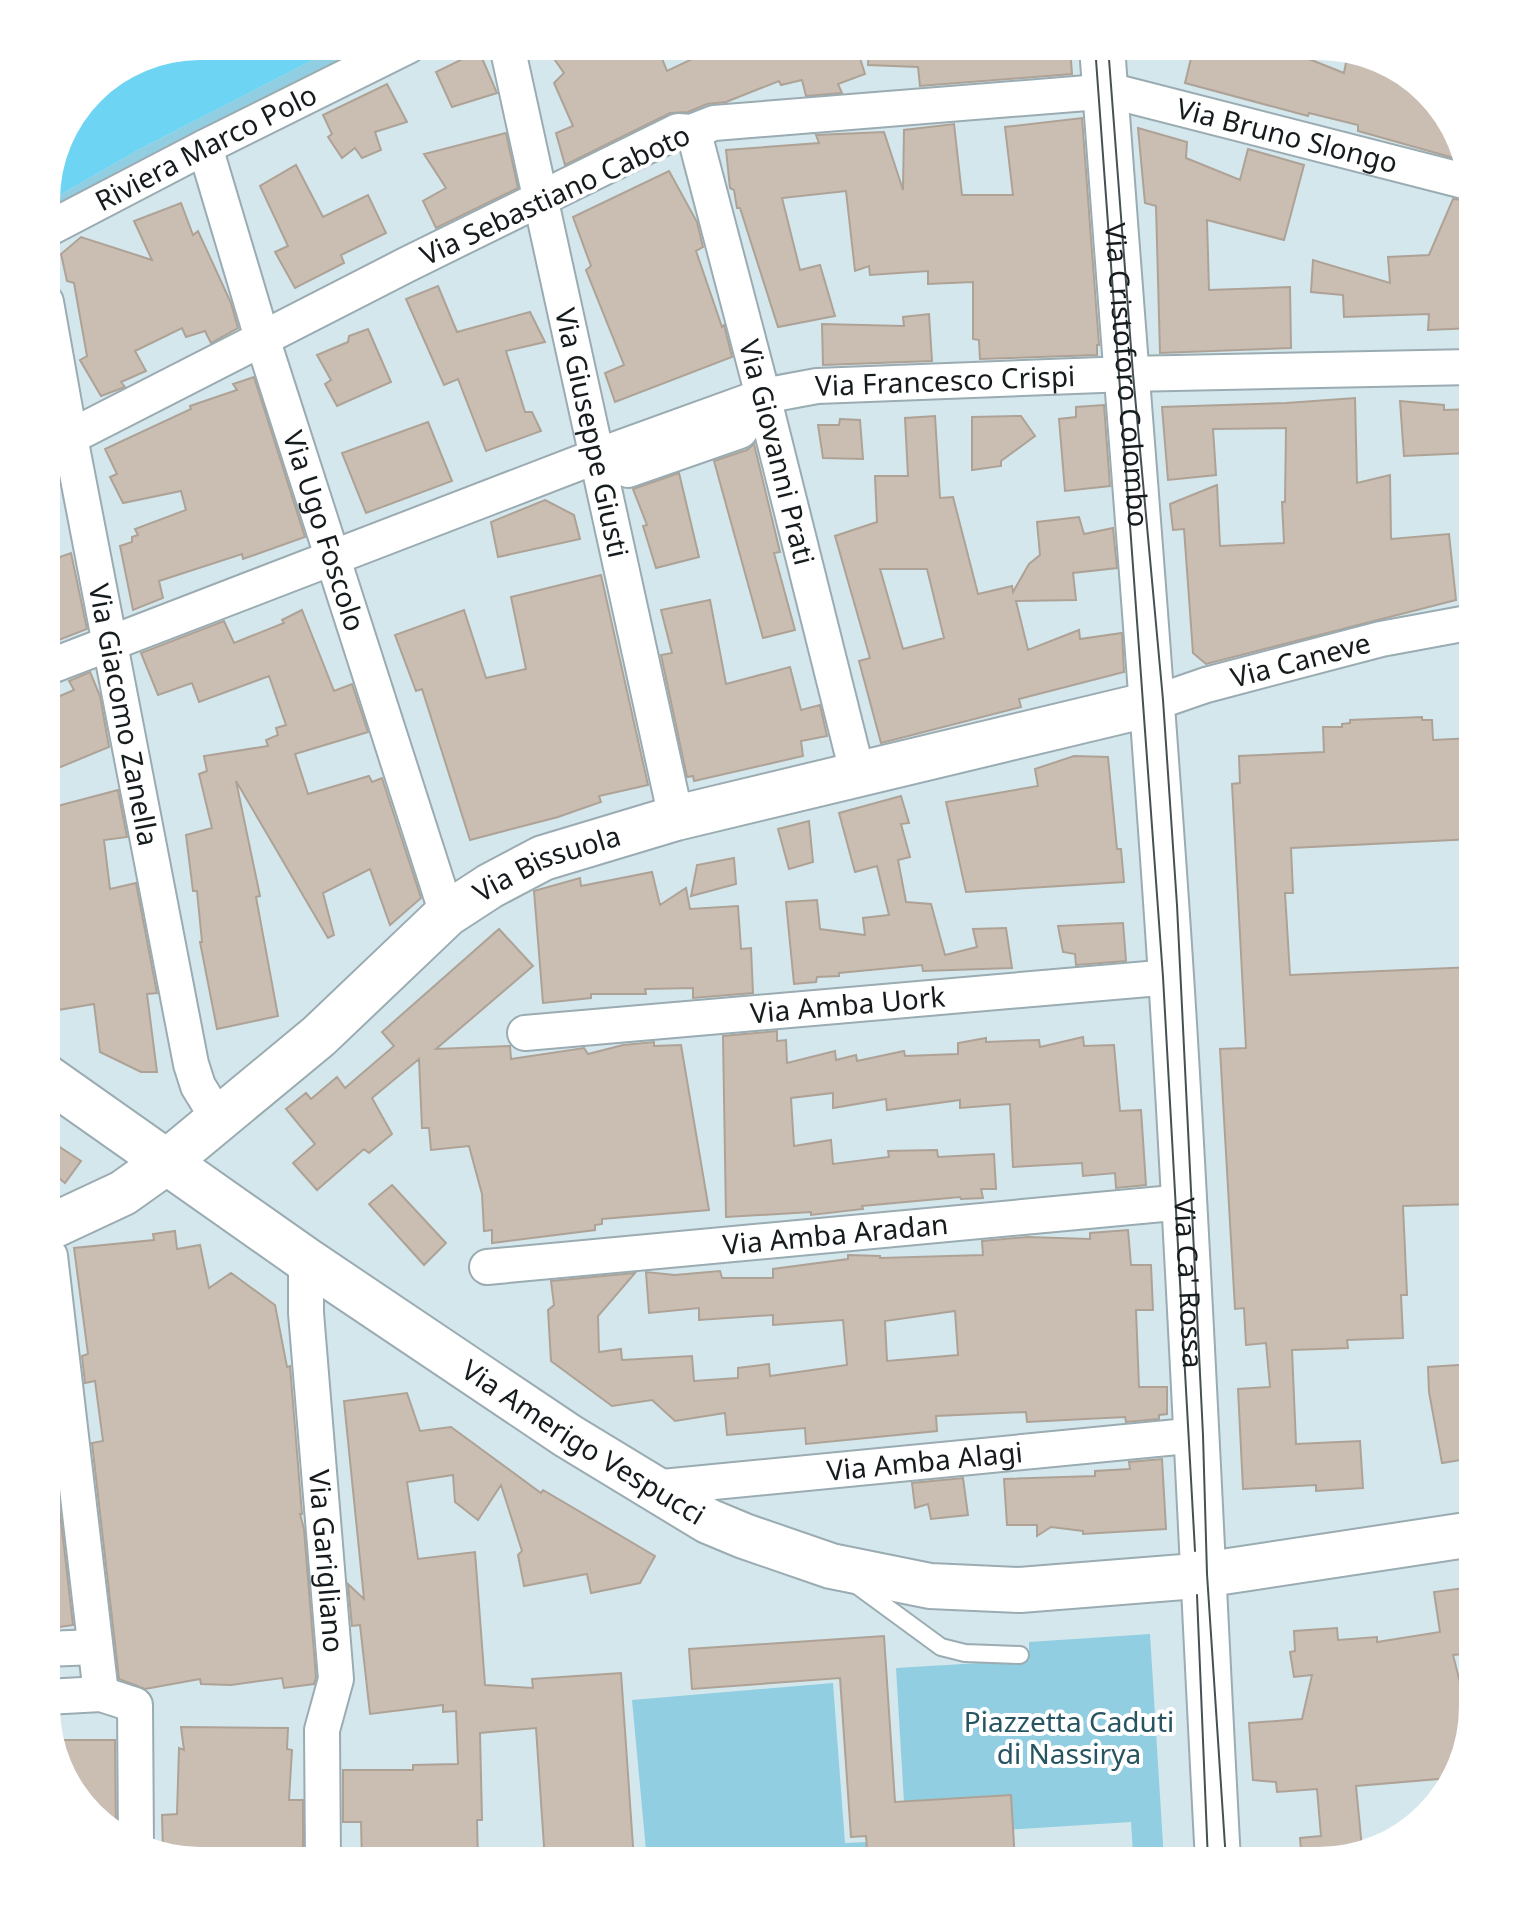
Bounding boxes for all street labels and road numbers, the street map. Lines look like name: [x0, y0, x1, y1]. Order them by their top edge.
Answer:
street label: Riviera Marco Polo: [88, 74, 323, 219]
street label: Via Bruno Slongo: [1173, 88, 1402, 181]
street label: Via Sebastiano Caboto: [413, 115, 696, 273]
street label: Via Cristoforo Colombo: [1097, 221, 1158, 529]
street label: Via Giuseppe Giusti: [547, 304, 638, 561]
street label: Via Giovanni Prati: [731, 335, 824, 569]
street label: Via Francesco Crispi: [814, 356, 1076, 404]
street label: Via Ugo Foscolo: [275, 426, 375, 636]
street label: Via Giacomo Zanella: [81, 580, 168, 849]
street label: Via Caneve: [1226, 623, 1374, 696]
street label: Via Bissuola: [465, 816, 625, 910]
street label: Via Amba Uork: [749, 977, 947, 1031]
street label: Via Ca' Rossa: [1166, 1197, 1213, 1369]
street label: Via Amba Aradan: [721, 1204, 950, 1263]
street label: Via Amerigo Vespucci: [455, 1350, 713, 1533]
street label: Via Amba Alagi: [825, 1432, 1024, 1489]
street label: Via Garigliano: [301, 1468, 354, 1654]

